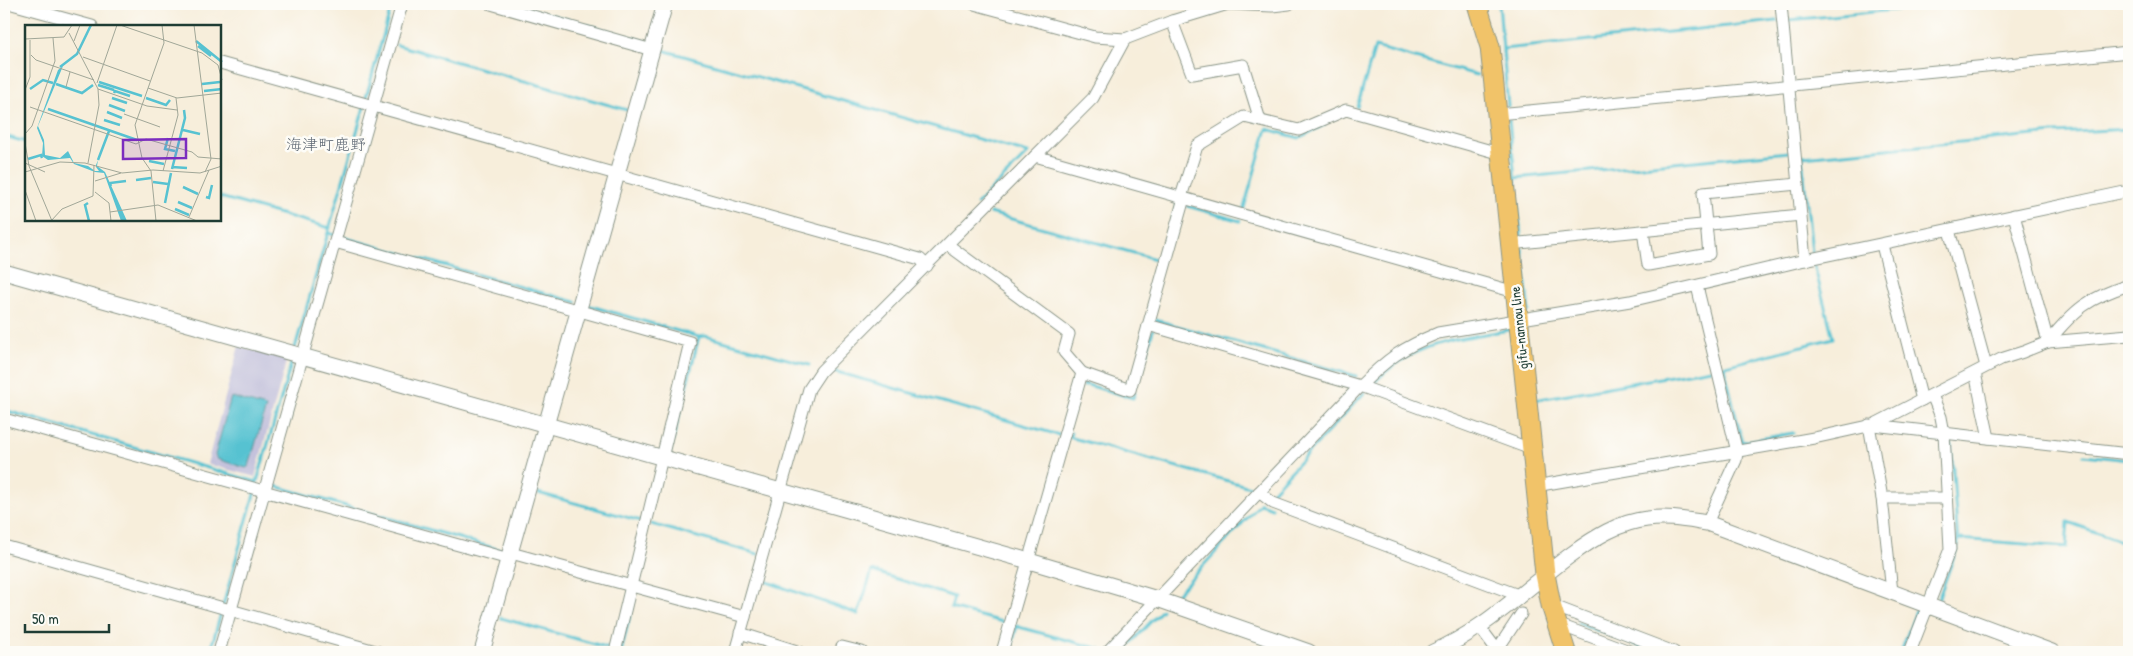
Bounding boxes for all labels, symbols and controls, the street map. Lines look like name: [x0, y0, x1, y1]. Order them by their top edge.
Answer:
inset map: [25, 25, 221, 221]
district label: 海津町鹿野: [286, 133, 366, 155]
street label: gifu-nannou line: [1505, 285, 1533, 370]
scale bar: [25, 601, 109, 633]
text: 50 m: [32, 608, 59, 629]

